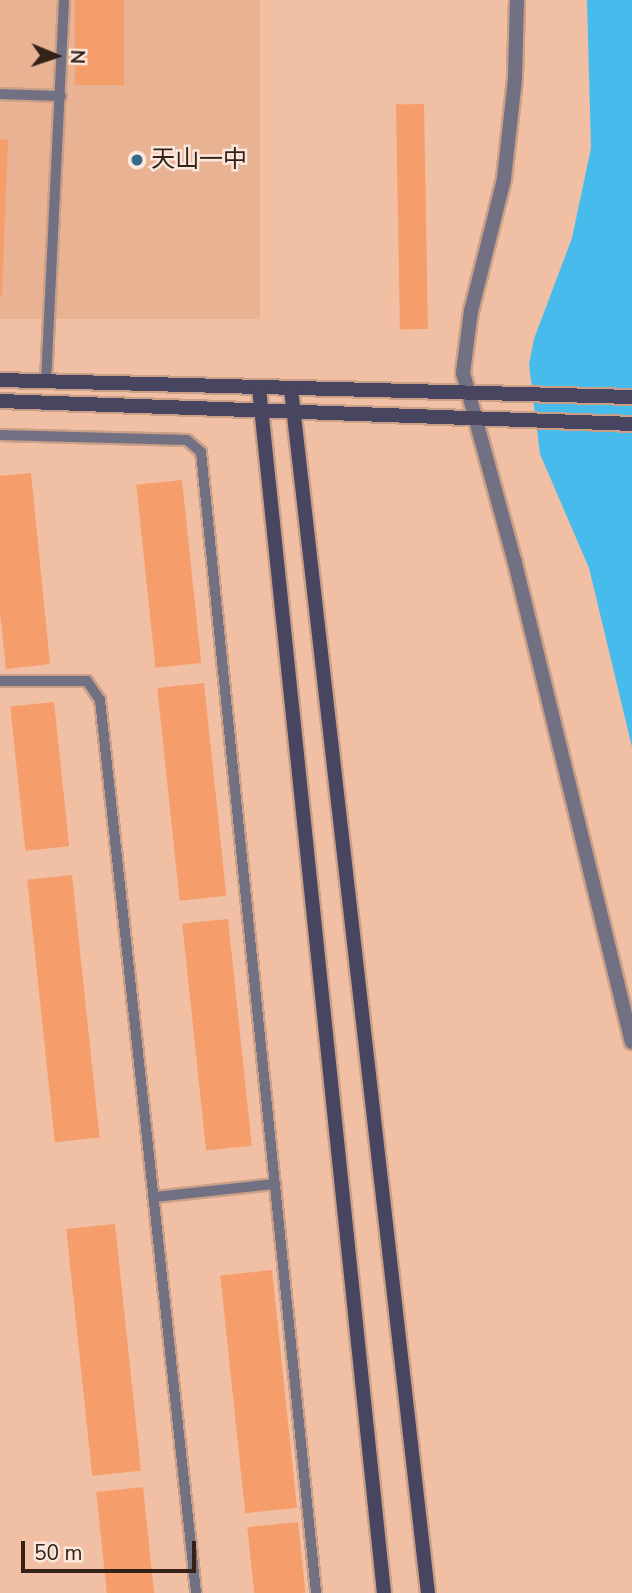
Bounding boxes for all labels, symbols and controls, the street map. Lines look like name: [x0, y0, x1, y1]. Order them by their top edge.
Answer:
north arrow: [21, 21, 91, 91]
text: N: [64, 49, 90, 64]
place label: 天山一中: [151, 146, 247, 174]
marker: 天山一中: [129, 152, 145, 168]
scale bar: [24, 1526, 200, 1570]
text: 50 m: [34, 1539, 83, 1567]

